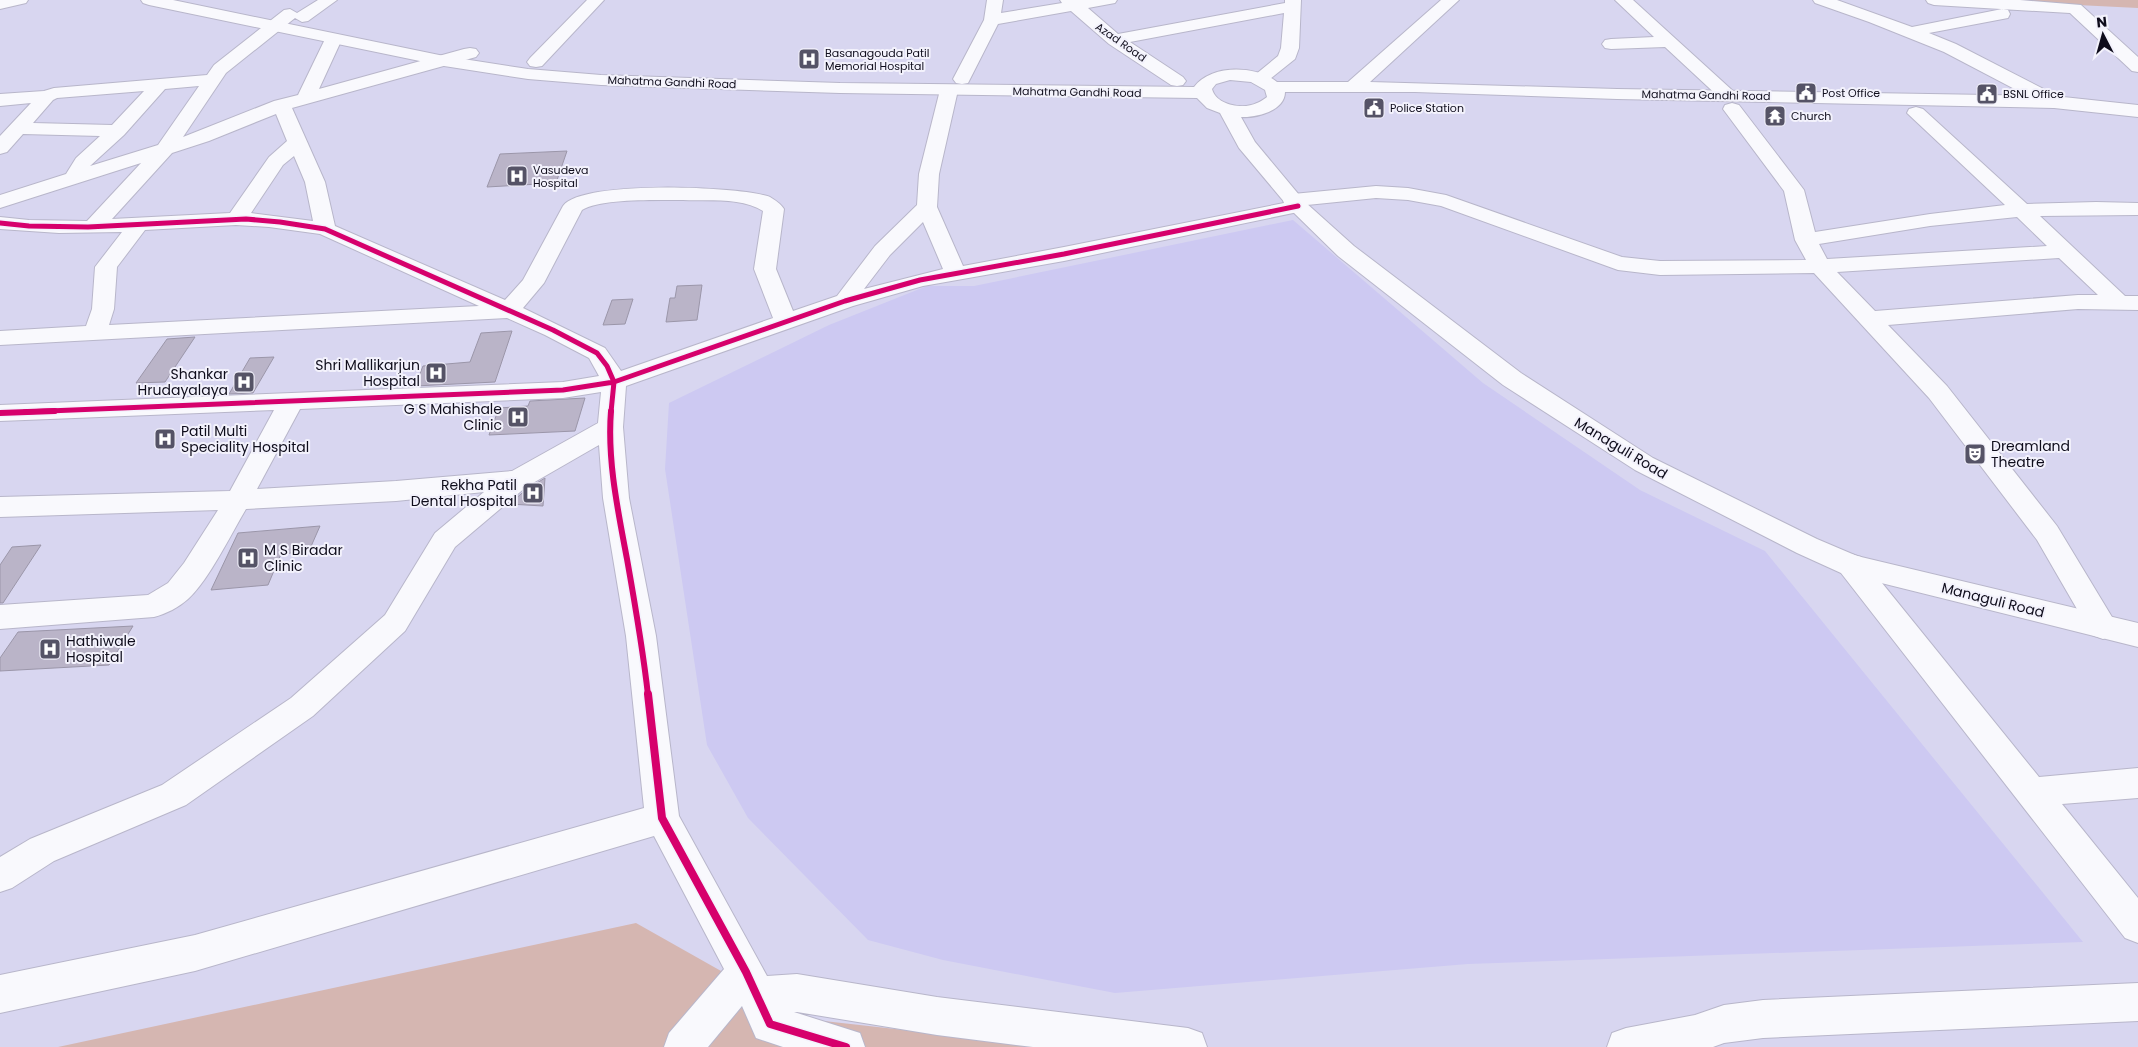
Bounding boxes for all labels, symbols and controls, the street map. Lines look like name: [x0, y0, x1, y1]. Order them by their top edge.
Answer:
north arrow: [2078, 10, 2128, 60]
text: N: [2095, 12, 2108, 33]
street label: Azad Road: [1092, 19, 1150, 65]
place label: Basanagouda Patil Memorial Hospital: [825, 45, 929, 74]
hospital icon: Basanagouda Patil Memorial Hospital: [797, 47, 821, 71]
street label: Mahatma Gandhi Road: [607, 72, 737, 92]
public building icon: Post Office: [1794, 81, 1818, 105]
public building icon: BSNL Office: [1975, 82, 1999, 106]
street label: Mahatma Gandhi Road: [1012, 83, 1142, 101]
place label: Post Office: [1822, 85, 1880, 101]
street label: Mahatma Gandhi Road: [1641, 86, 1771, 104]
place label: BSNL Office: [2003, 86, 2064, 102]
public building icon: Police Station: [1362, 96, 1386, 120]
place label: Police Station: [1390, 100, 1464, 116]
temple icon: Church: [1763, 104, 1787, 128]
place label: Church: [1791, 108, 1831, 124]
place label: Vasudeva Hospital: [533, 162, 589, 191]
hospital icon: Vasudeva Hospital: [505, 164, 529, 188]
place label: Shri Mallikarjun Hospital: [315, 355, 420, 391]
hospital icon: Shri Mallikarjun Hospital: [424, 361, 448, 385]
place label: Shankar Hrudayalaya: [138, 364, 228, 400]
hospital icon: Shankar Hrudayalaya: [232, 370, 256, 394]
place label: G S Mahishale Clinic: [404, 399, 502, 435]
hospital icon: G S Mahishale Clinic: [506, 405, 530, 429]
street label: Managuli Road: [1571, 412, 1671, 484]
place label: Patil Multi Speciality Hospital: [181, 421, 309, 457]
hospital icon: Patil Multi Speciality Hospital: [153, 427, 177, 451]
place label: Dreamland Theatre: [1991, 436, 2070, 472]
theatre icon: Dreamland Theatre: [1963, 442, 1987, 466]
place label: Rekha Patil Dental Hospital: [411, 475, 517, 511]
hospital icon: Rekha Patil Dental Hospital: [521, 481, 545, 505]
place label: M S Biradar Clinic: [264, 540, 343, 576]
hospital icon: M S Biradar Clinic: [236, 546, 260, 570]
street label: Managuli Road: [1939, 578, 2047, 622]
place label: Hathiwale Hospital: [66, 631, 136, 667]
hospital icon: Hathiwale Hospital: [38, 637, 62, 661]

